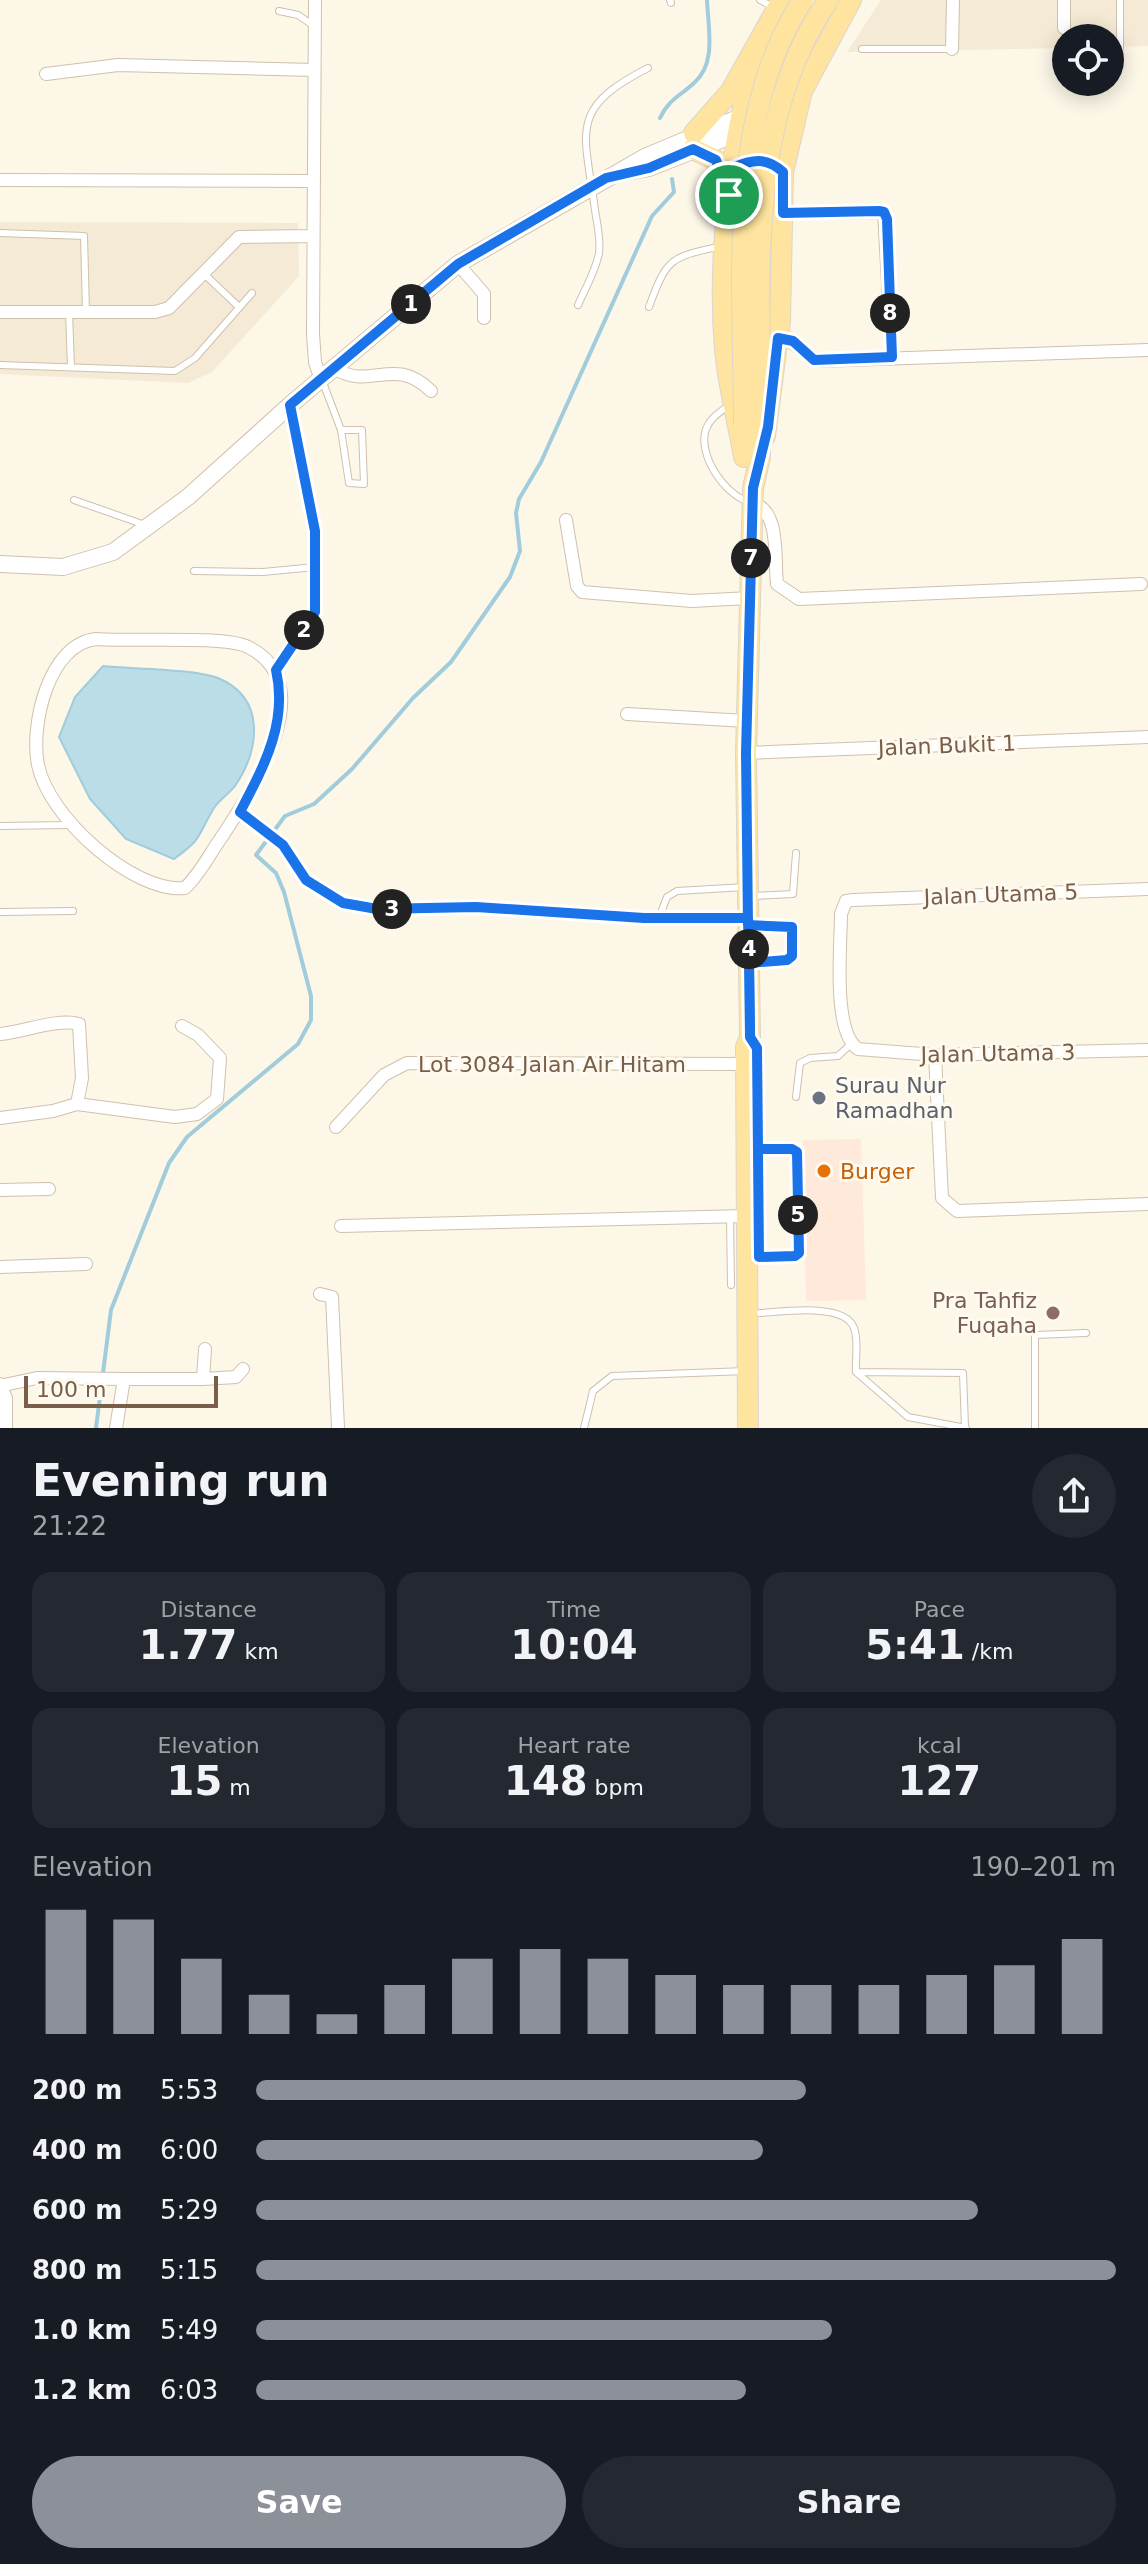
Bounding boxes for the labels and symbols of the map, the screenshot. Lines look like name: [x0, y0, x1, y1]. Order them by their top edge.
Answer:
pin: [695, 161, 763, 229]
pin: 1: [391, 284, 431, 324]
pin: 8: [870, 293, 910, 333]
pin: 7: [731, 538, 771, 578]
pin: 2: [284, 610, 324, 650]
street label: Jalan Bukit 1: [876, 731, 1016, 760]
street label: Jalan Utama 5: [921, 879, 1079, 910]
pin: 3: [372, 889, 412, 929]
pin: 4: [729, 929, 769, 969]
street label: Jalan Utama 3: [918, 1040, 1076, 1067]
street label: Lot 3084 Jalan Air Hitam: [418, 1052, 686, 1077]
place label: Surau Nur Ramadhan: [835, 1073, 954, 1123]
marker: Surau Nur Ramadhan: [810, 1089, 828, 1107]
place label: Burger: [840, 1159, 915, 1184]
marker: Burger: [815, 1162, 833, 1180]
pin: 5: [778, 1195, 818, 1235]
place label: Pra Tahfiz Fuqaha: [932, 1288, 1037, 1338]
marker: Pra Tahfiz Fuqaha: [1044, 1304, 1062, 1322]
scale bar: [24, 1372, 218, 1408]

